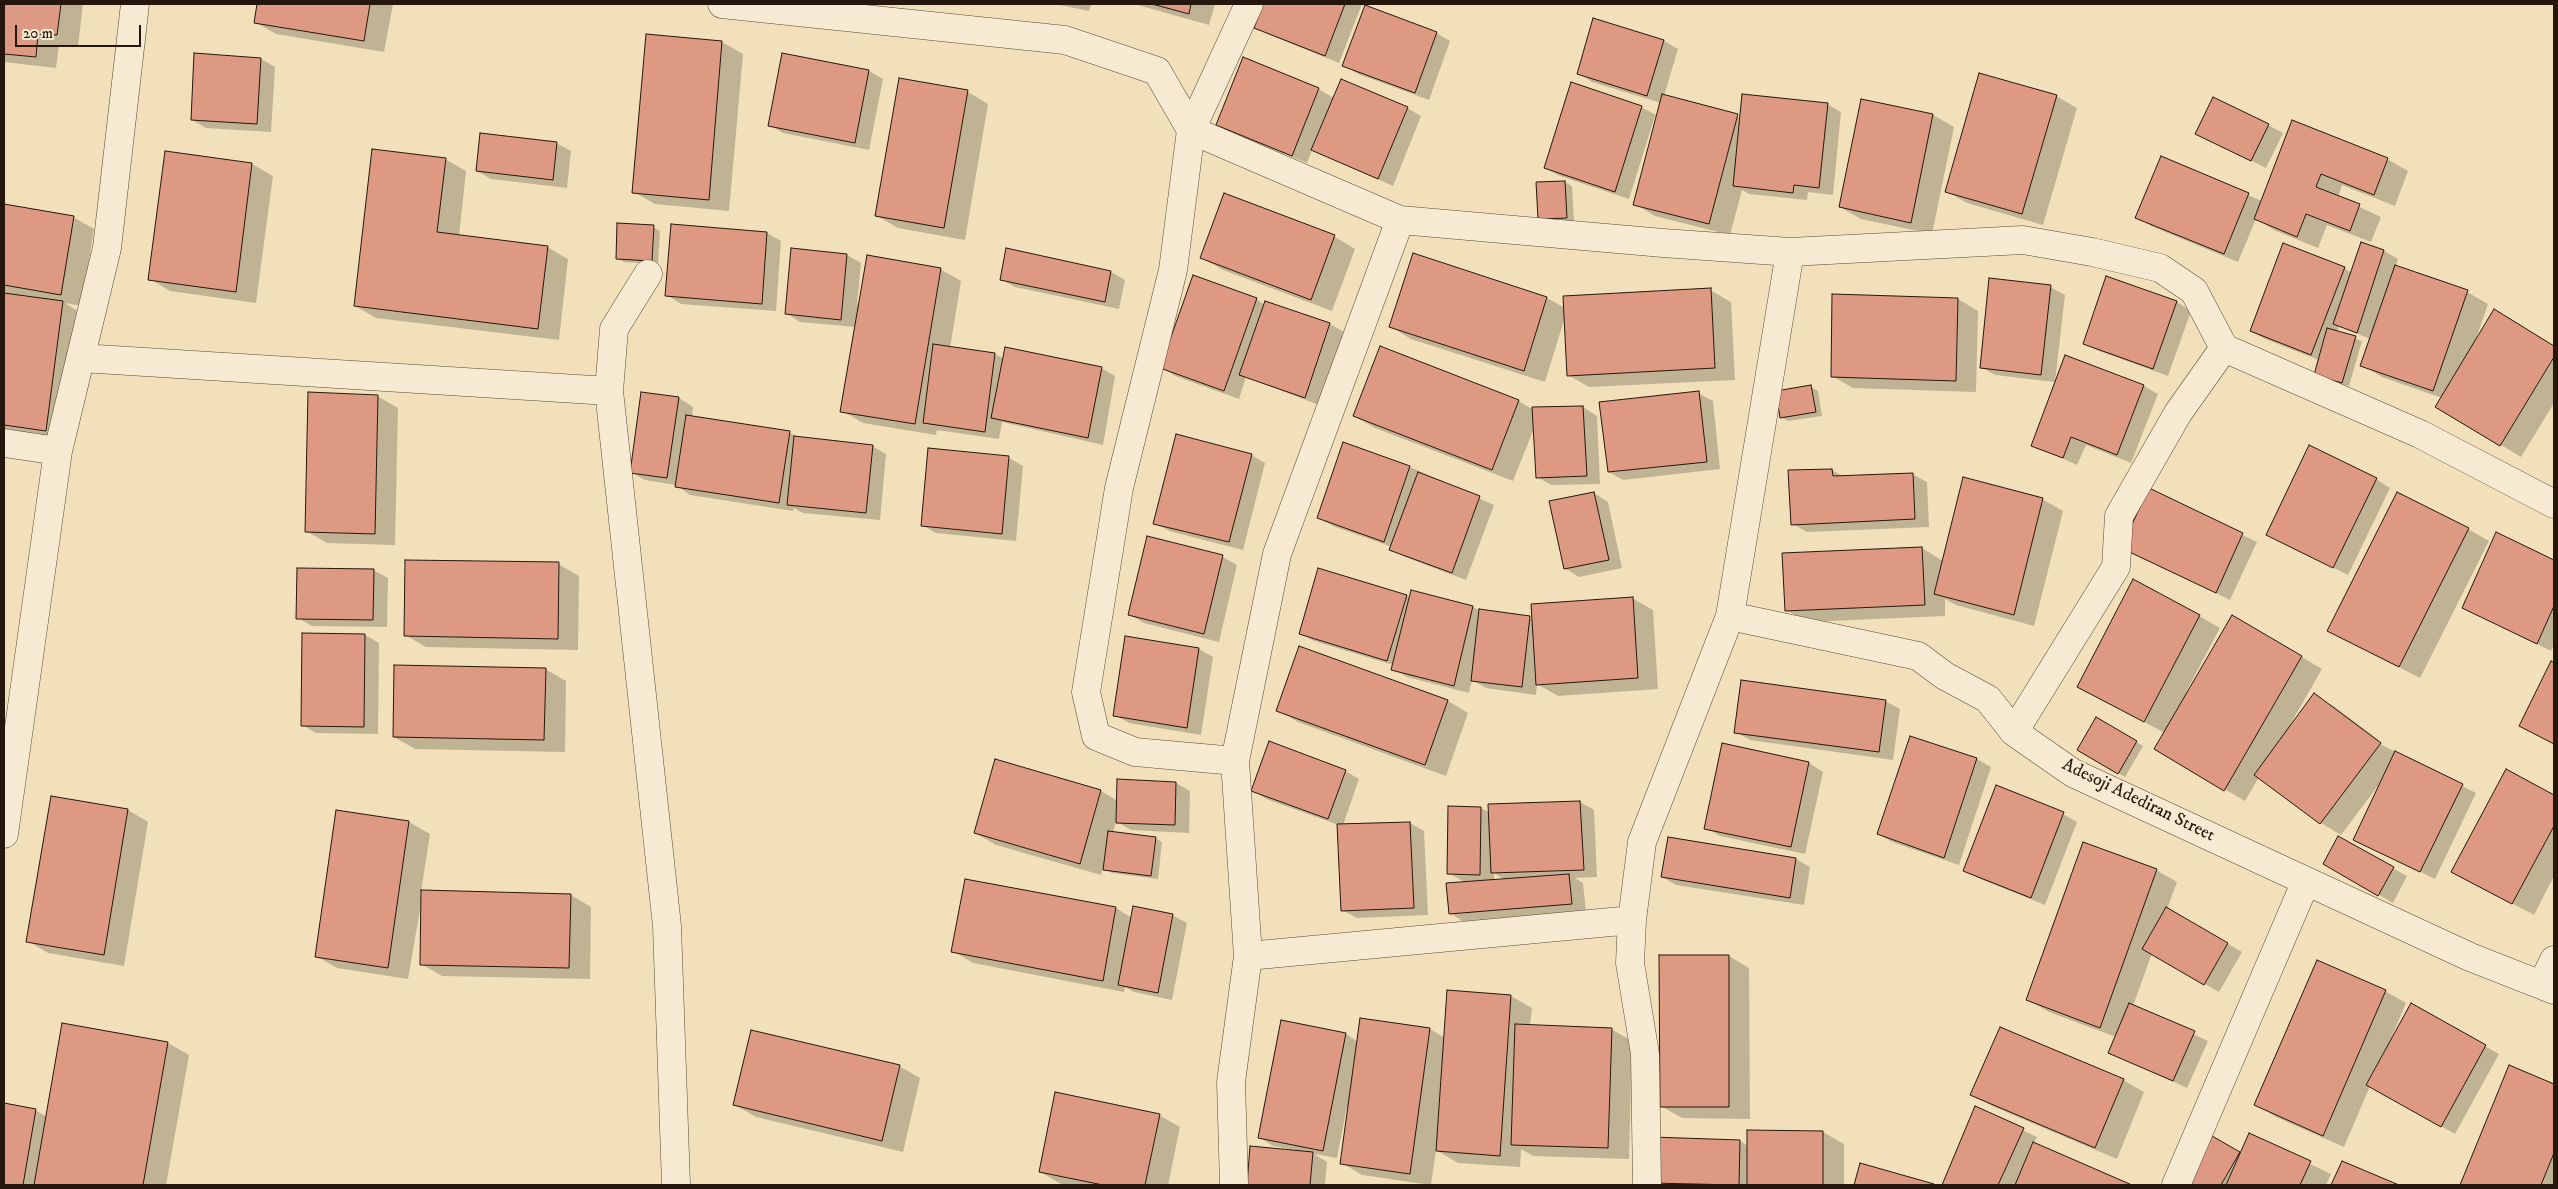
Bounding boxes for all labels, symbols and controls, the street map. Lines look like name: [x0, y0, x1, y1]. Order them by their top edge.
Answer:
scale bar: [18, 15, 144, 47]
text: 20 m: [23, 24, 53, 43]
street label: Adesoji Adediran Street: [2058, 755, 2218, 847]

